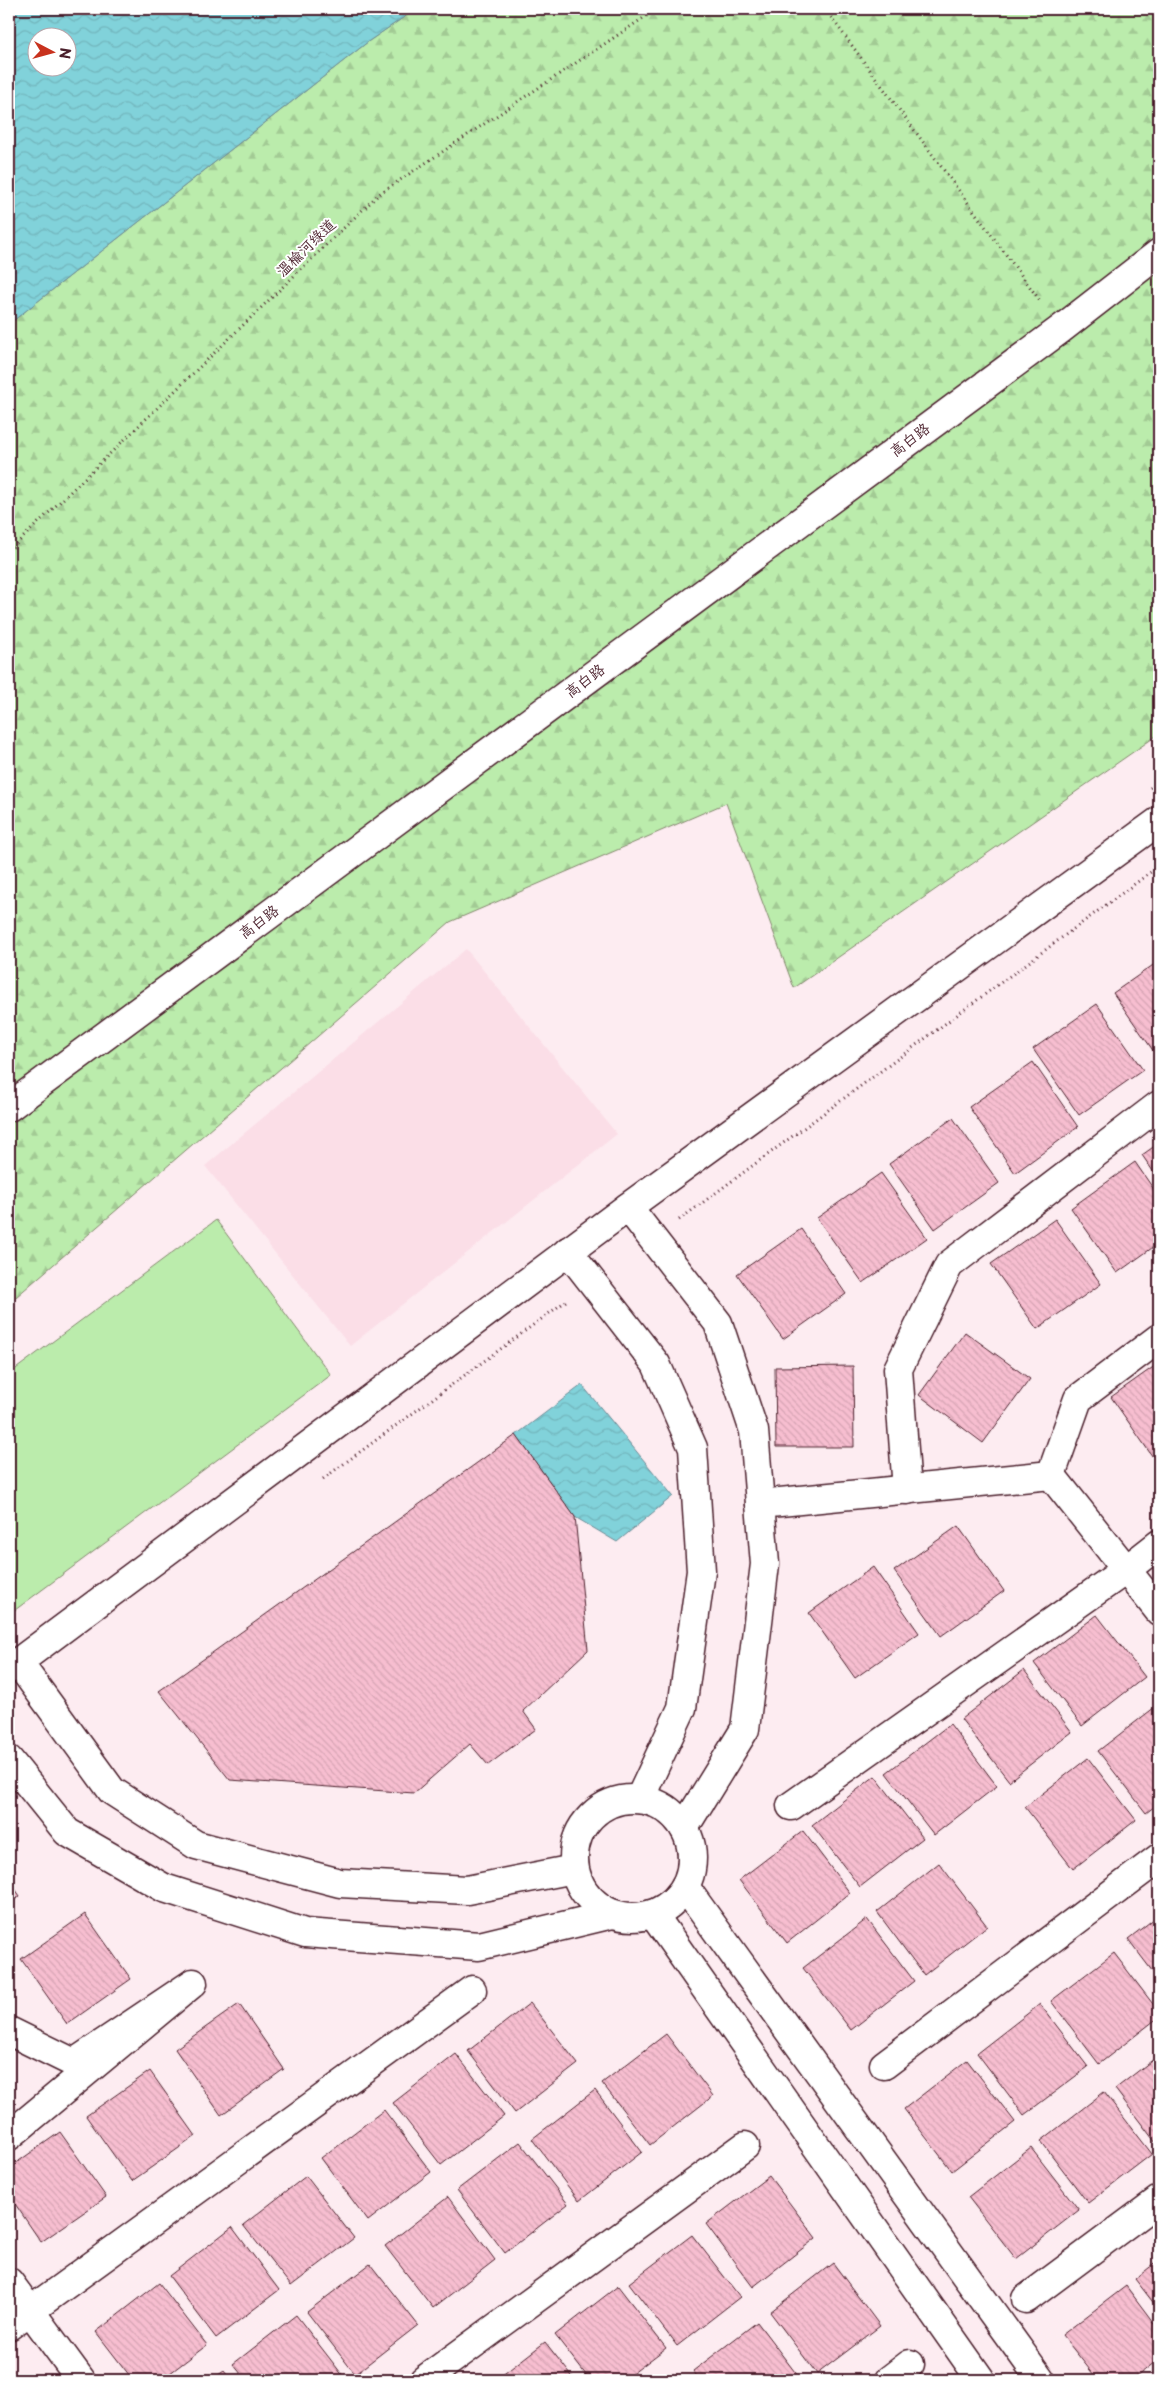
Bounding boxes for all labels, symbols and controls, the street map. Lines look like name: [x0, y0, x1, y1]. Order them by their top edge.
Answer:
north arrow: [28, 28, 78, 78]
text: N: [54, 47, 76, 60]
street label: 温榆河绿道: [270, 213, 340, 281]
street label: 高白路: [884, 416, 934, 462]
street label: 高白路: [559, 657, 609, 703]
street label: 高白路: [233, 898, 283, 944]

